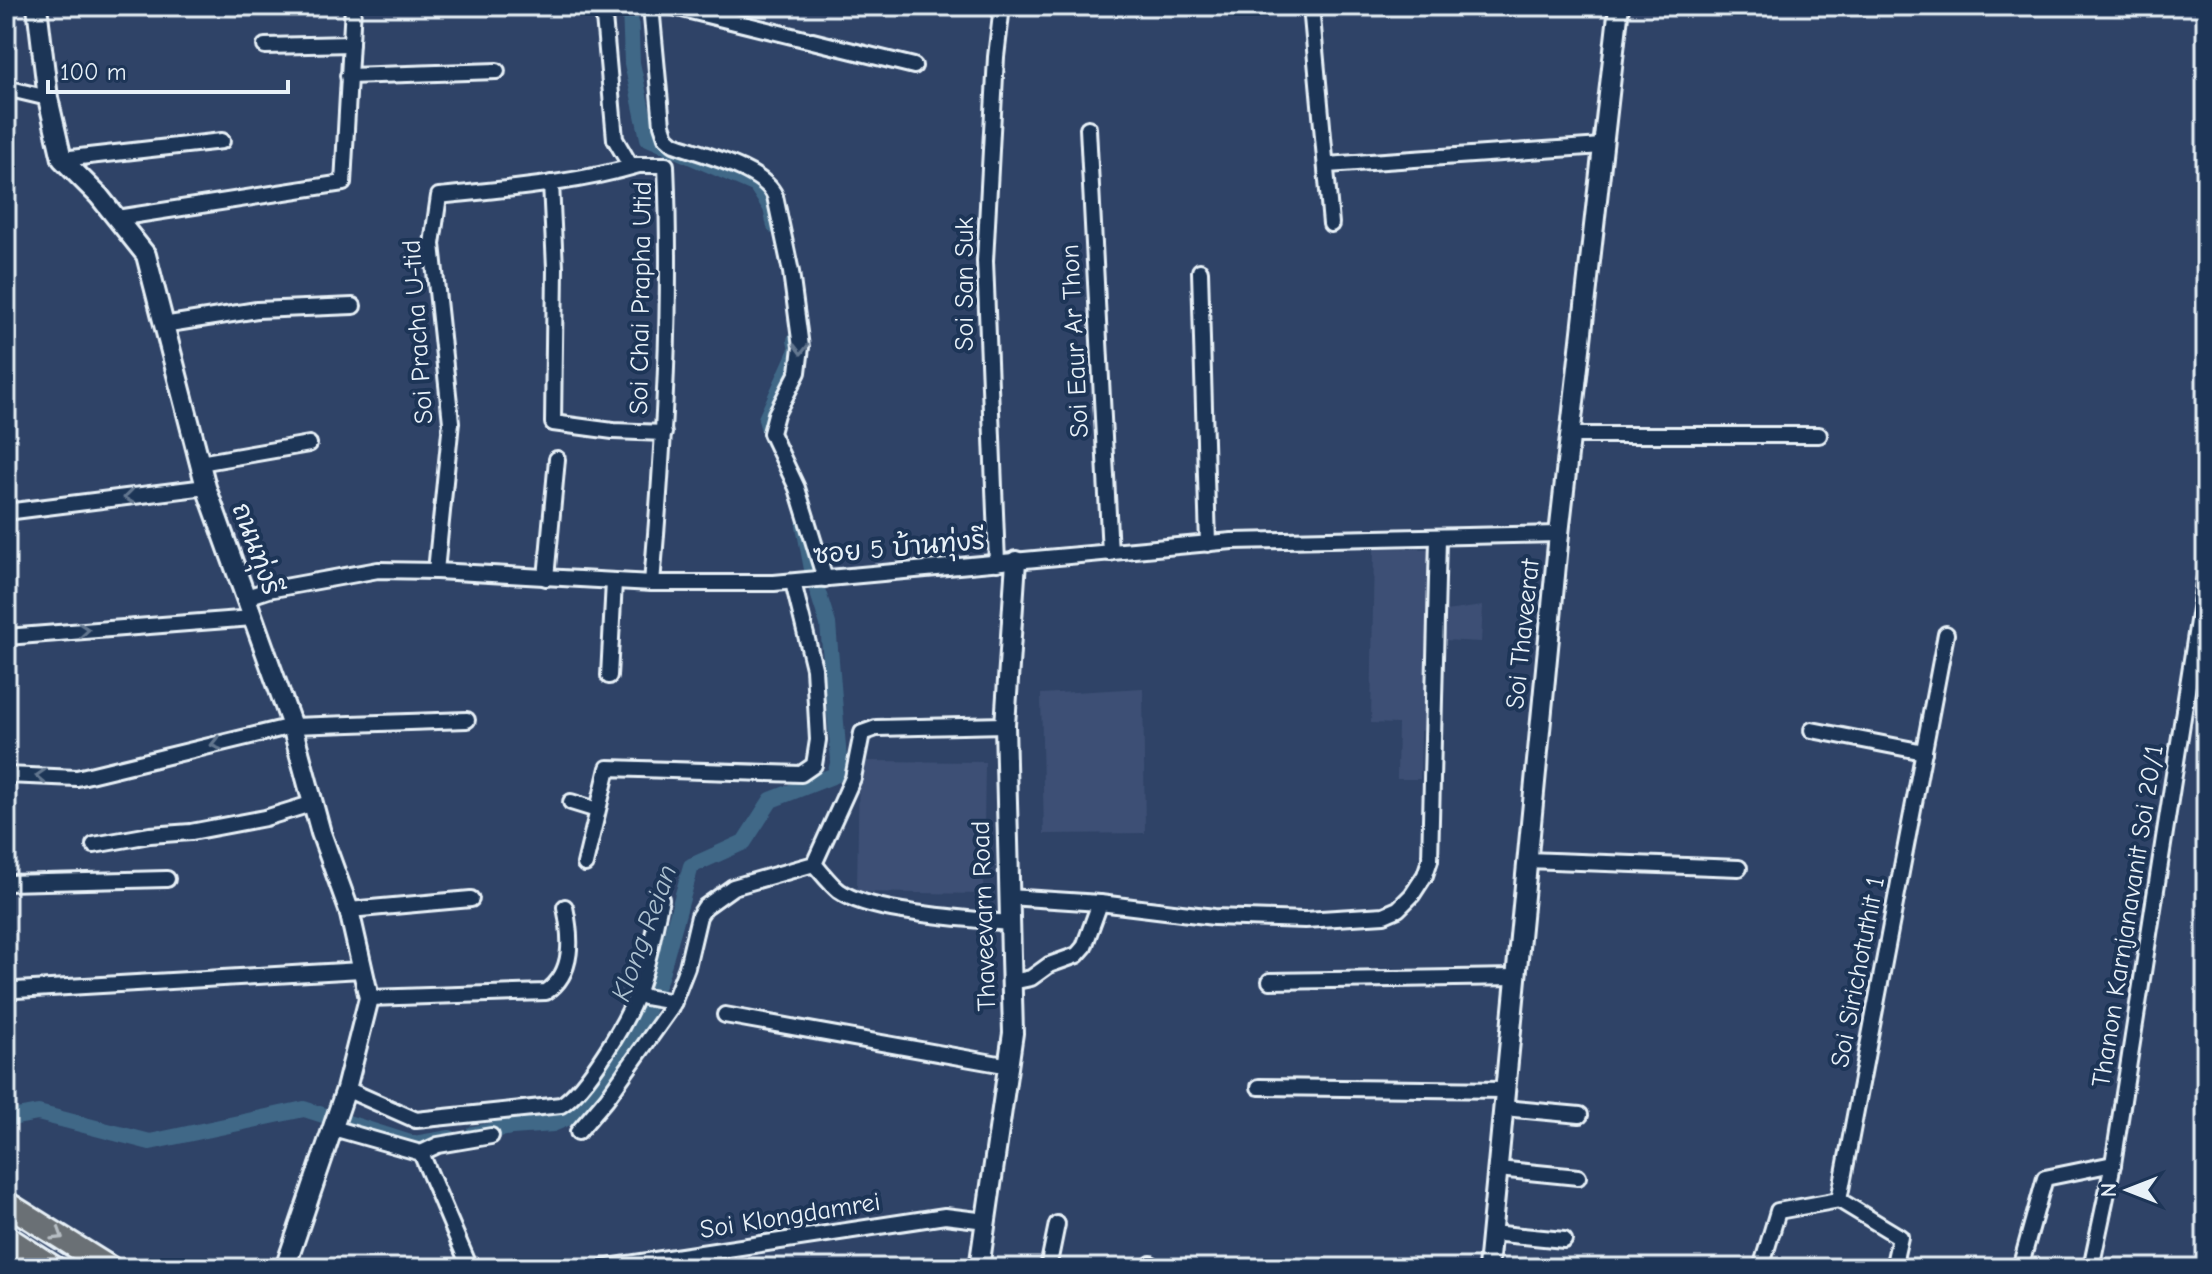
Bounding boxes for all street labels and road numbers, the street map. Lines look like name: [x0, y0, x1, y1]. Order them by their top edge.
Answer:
street label: Soi Chai Prapha Utid: [624, 181, 658, 415]
street label: Soi San Suk: [950, 217, 980, 351]
street label: Soi Pracha U-tid: [397, 239, 439, 425]
street label: Soi Eaur Ar Thon: [1055, 243, 1095, 439]
street label: ถนนทุ่งรี: [223, 498, 287, 600]
street label: ซอย 5 บ้านทุ่งรี: [812, 524, 986, 573]
street label: Soi Thaveerat: [1500, 556, 1546, 711]
street label: Thanon Karnjanavanit Soi 20/1: [2086, 743, 2170, 1089]
street label: Thaveevarn Road: [966, 820, 1002, 1012]
street label: Soi Sirichotuthit 1: [1825, 874, 1891, 1070]
street label: Soi Klongdamrei: [698, 1187, 882, 1245]

